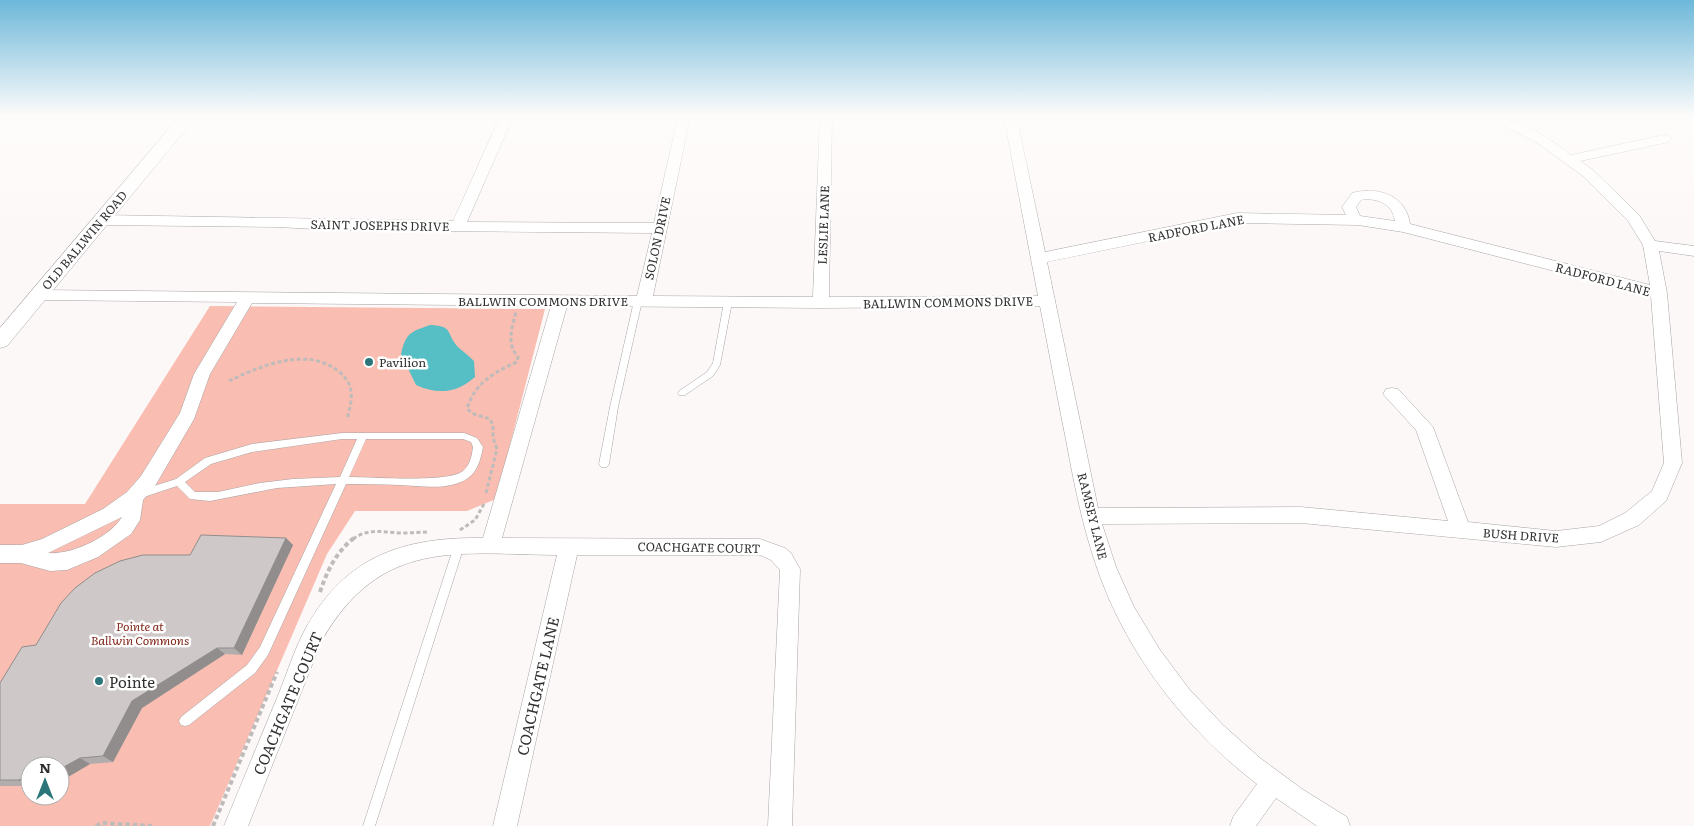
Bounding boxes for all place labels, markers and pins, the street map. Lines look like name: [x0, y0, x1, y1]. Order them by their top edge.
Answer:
place label: Pavilion: [379, 353, 426, 371]
marker: Pavilion: [363, 356, 375, 368]
place label: Pointe: [109, 670, 155, 693]
marker: Pointe: [93, 675, 105, 687]

